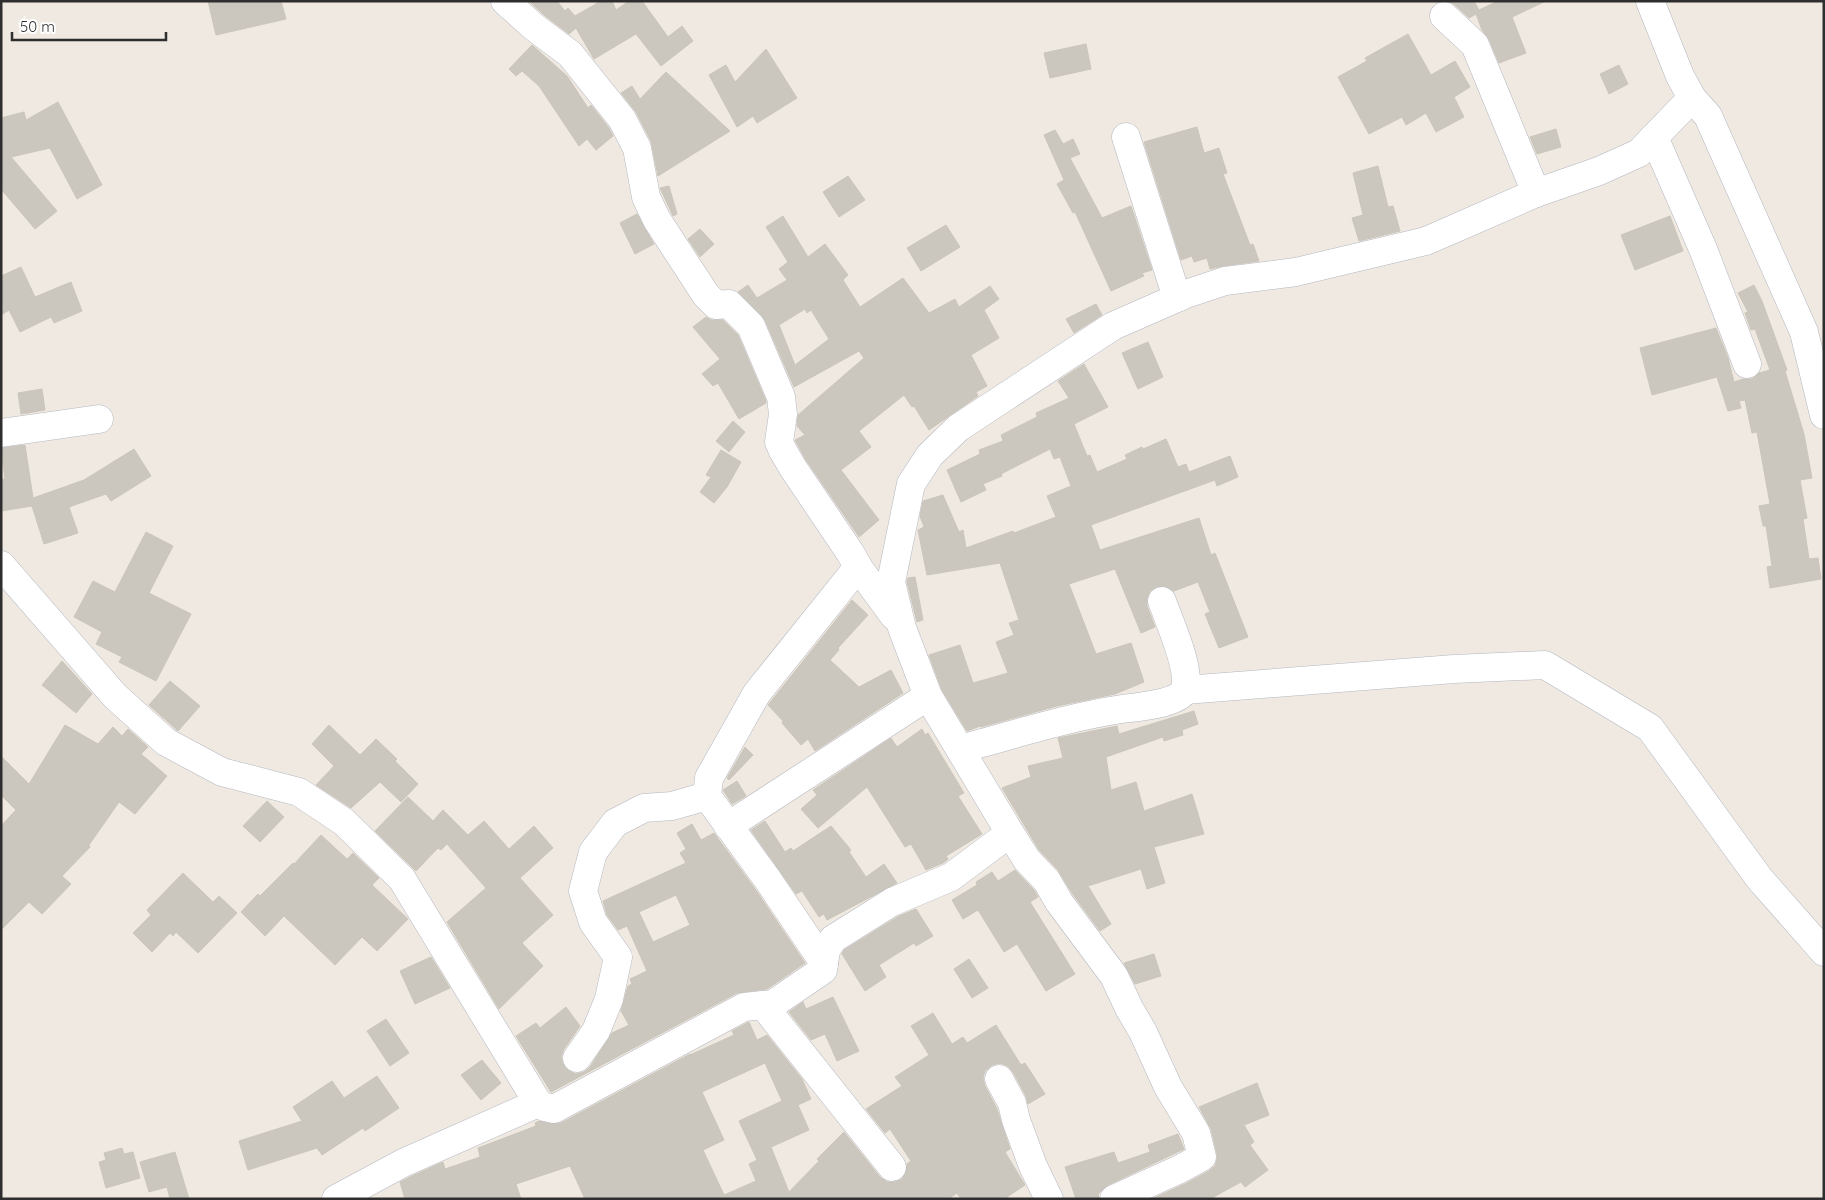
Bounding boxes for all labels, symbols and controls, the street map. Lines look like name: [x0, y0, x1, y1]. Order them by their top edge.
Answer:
scale bar: [12, 10, 166, 42]
text: 50 m: [20, 17, 55, 36]

